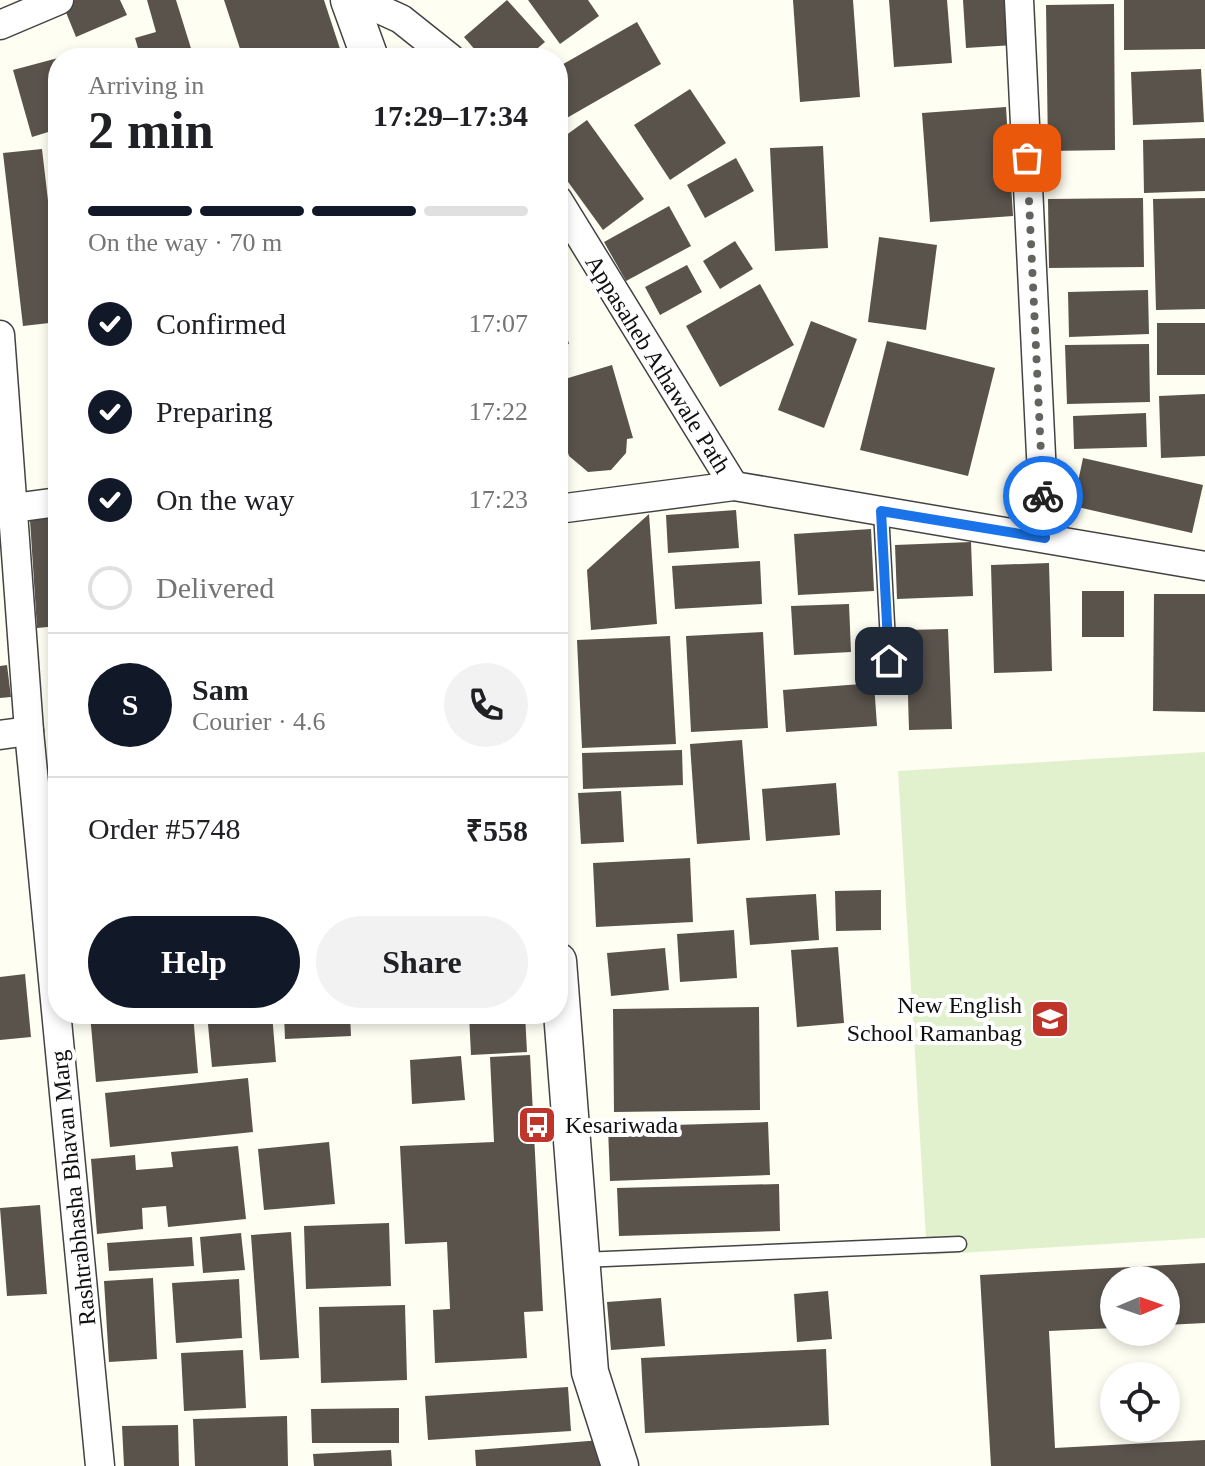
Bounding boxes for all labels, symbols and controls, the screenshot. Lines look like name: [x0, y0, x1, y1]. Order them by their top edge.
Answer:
text: Arriving in: [88, 71, 204, 100]
text: 17:29–17:34: [373, 99, 528, 132]
text: 2 min: [88, 102, 214, 159]
pin: [993, 124, 1061, 192]
icon: bag: [1005, 136, 1049, 180]
text: On the way · 70 m: [88, 228, 282, 257]
street label: Appasaheb Athawale Path: [580, 250, 736, 478]
icon: check: [88, 302, 132, 346]
text: Confirmed: [156, 307, 286, 340]
text: 17:07: [469, 309, 528, 338]
icon: check: [88, 390, 132, 434]
text: Preparing: [156, 395, 273, 428]
text: 17:22: [469, 397, 528, 426]
courier: [1003, 456, 1083, 536]
icon: bike: [1021, 474, 1065, 518]
icon: check: [88, 478, 132, 522]
text: On the way: [156, 483, 294, 516]
text: 17:23: [469, 485, 528, 514]
text: Delivered: [156, 571, 274, 604]
pin: [855, 627, 923, 695]
icon: home: [867, 639, 911, 683]
button: phone: [444, 663, 528, 747]
text: Sam: [192, 673, 249, 706]
text: S: [122, 688, 138, 721]
text: Courier · 4.6: [192, 707, 326, 736]
text: Order #5748: [88, 812, 240, 845]
text: ₹558: [466, 814, 528, 847]
button: Help: [88, 916, 300, 1008]
button: Share: [316, 916, 528, 1008]
place label: New English School Ramanbag: [847, 992, 1022, 1046]
school or university icon: New English School Ramanbag: [1029, 998, 1071, 1040]
street label: Rashtrabhasha Bhavan Marg: [46, 1049, 100, 1327]
bus stop icon: Kesariwada: [516, 1104, 558, 1146]
place label: Kesariwada: [565, 1112, 679, 1138]
north arrow: [1100, 1266, 1180, 1346]
map controls: [1100, 1266, 1180, 1442]
button: locate: [1100, 1362, 1180, 1442]

